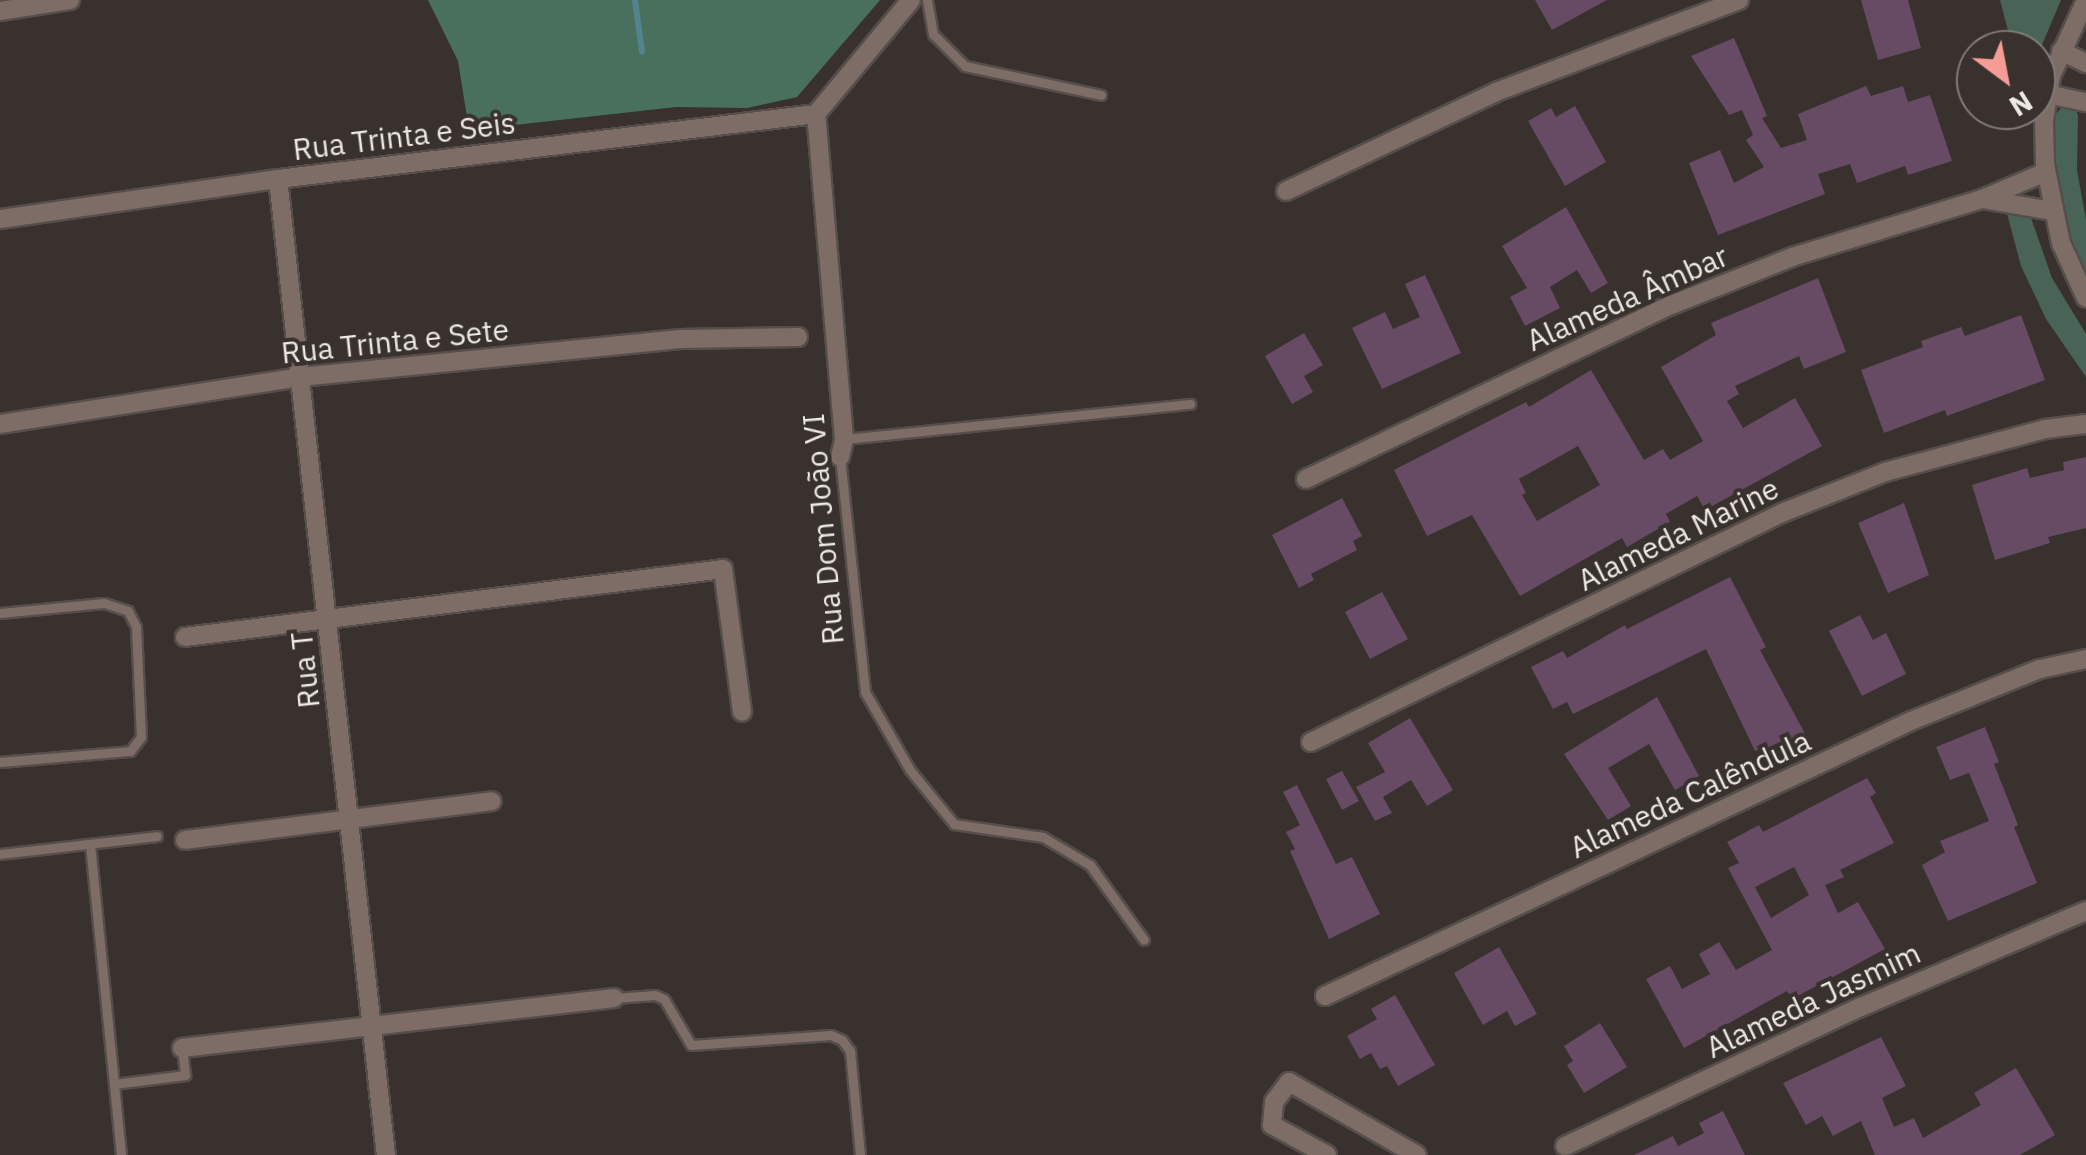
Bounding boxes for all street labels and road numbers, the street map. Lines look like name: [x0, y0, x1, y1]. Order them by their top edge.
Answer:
street label: Rua Trinta e Seis: [291, 104, 517, 168]
street label: Alameda Âmbar: [1521, 238, 1733, 358]
street label: Rua Trinta e Sete: [279, 311, 511, 371]
street label: Rua Dom João VI: [795, 412, 851, 646]
street label: Alameda Marine: [1572, 470, 1784, 598]
street label: Rua T: [283, 630, 327, 710]
street label: Alameda Calêndula: [1564, 722, 1816, 866]
street label: Alameda Jasmim: [1700, 935, 1926, 1065]

